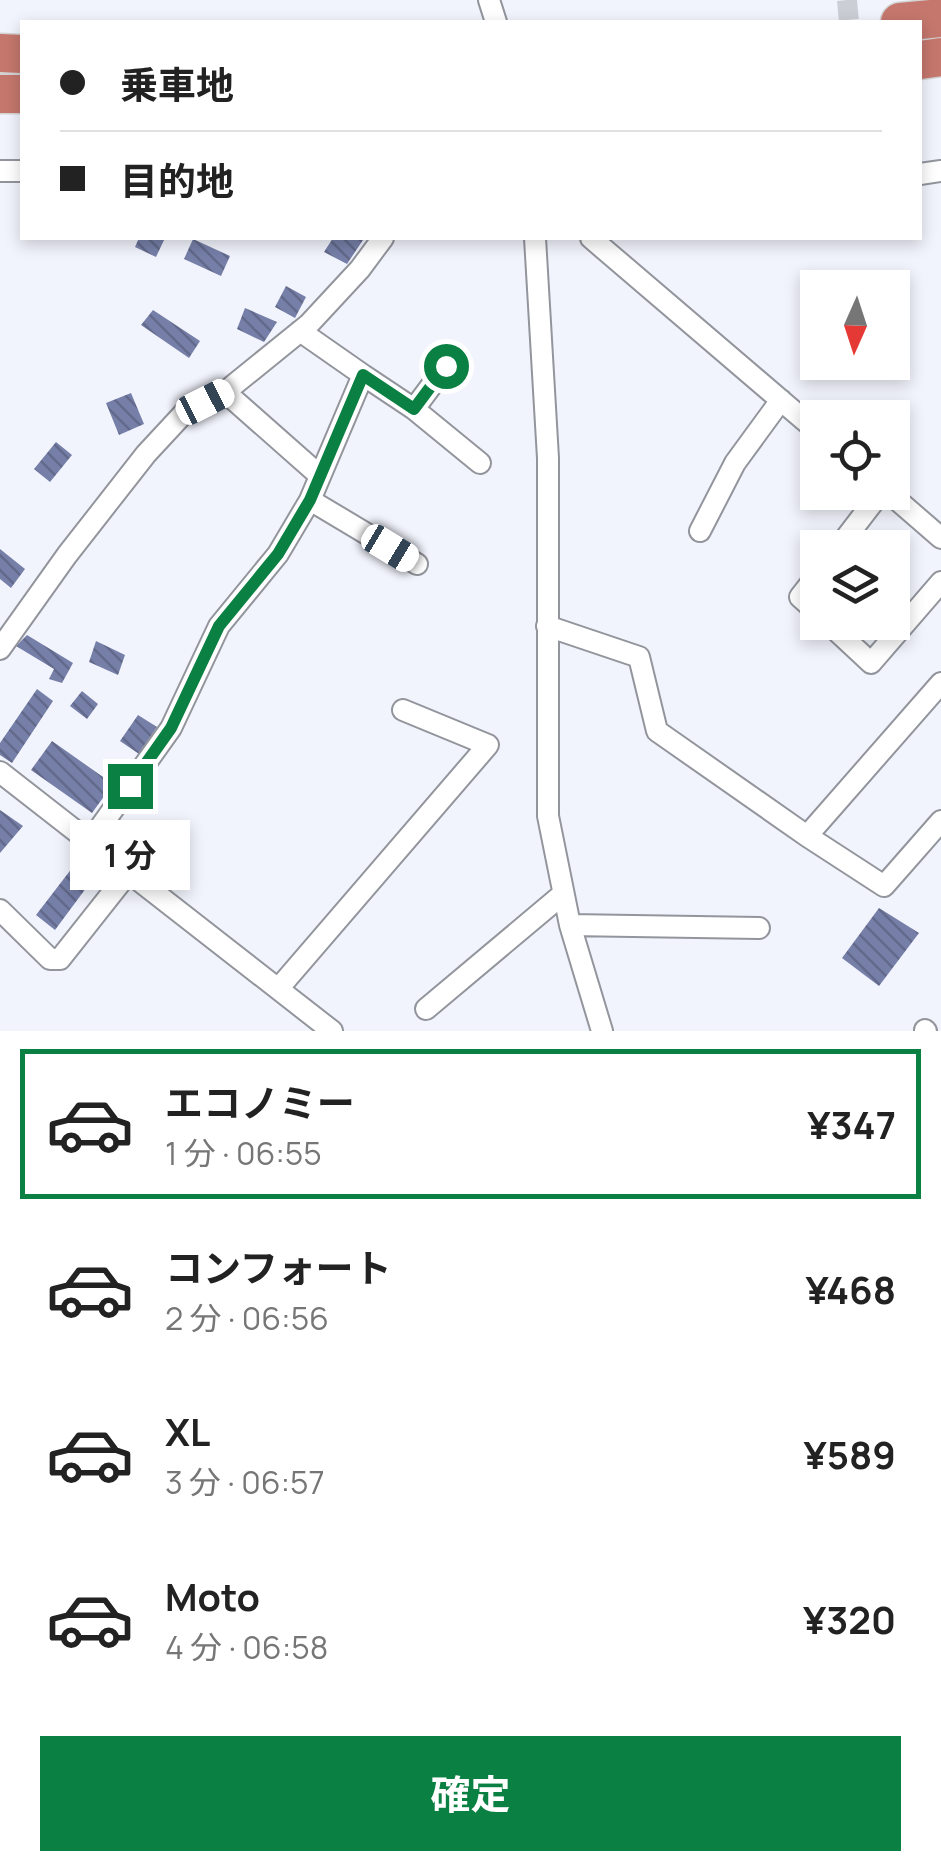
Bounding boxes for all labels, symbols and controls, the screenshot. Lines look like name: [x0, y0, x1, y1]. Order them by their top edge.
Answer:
text: 乗車地: [120, 58, 234, 110]
text: 目的地: [120, 154, 234, 206]
north arrow: [800, 270, 910, 380]
map controls: [800, 270, 910, 640]
route start: [424, 344, 469, 389]
car: [171, 375, 239, 429]
button: locate: [800, 400, 910, 510]
car: [357, 520, 423, 576]
button: layers: [800, 530, 910, 640]
route end: [108, 764, 153, 809]
callout: 1 分: [70, 821, 190, 891]
text: 1 分: [104, 833, 156, 877]
text: エコノミー: [165, 1076, 355, 1128]
icon: car: [45, 1079, 135, 1169]
text: ¥347: [807, 1098, 896, 1150]
text: 1 分 · 06:55: [165, 1131, 322, 1175]
text: コンフォート: [165, 1241, 392, 1293]
icon: car: [45, 1244, 135, 1334]
text: ¥468: [805, 1263, 896, 1315]
text: 2 分 · 06:56: [165, 1296, 329, 1340]
text: XL: [165, 1405, 210, 1457]
icon: car: [45, 1409, 135, 1499]
text: ¥589: [804, 1428, 896, 1480]
text: 3 分 · 06:57: [165, 1460, 325, 1504]
text: Moto: [165, 1570, 260, 1622]
icon: car: [45, 1574, 135, 1664]
text: ¥320: [803, 1593, 896, 1645]
text: 4 分 · 06:58: [165, 1625, 328, 1669]
button: 確定: [40, 1736, 901, 1851]

